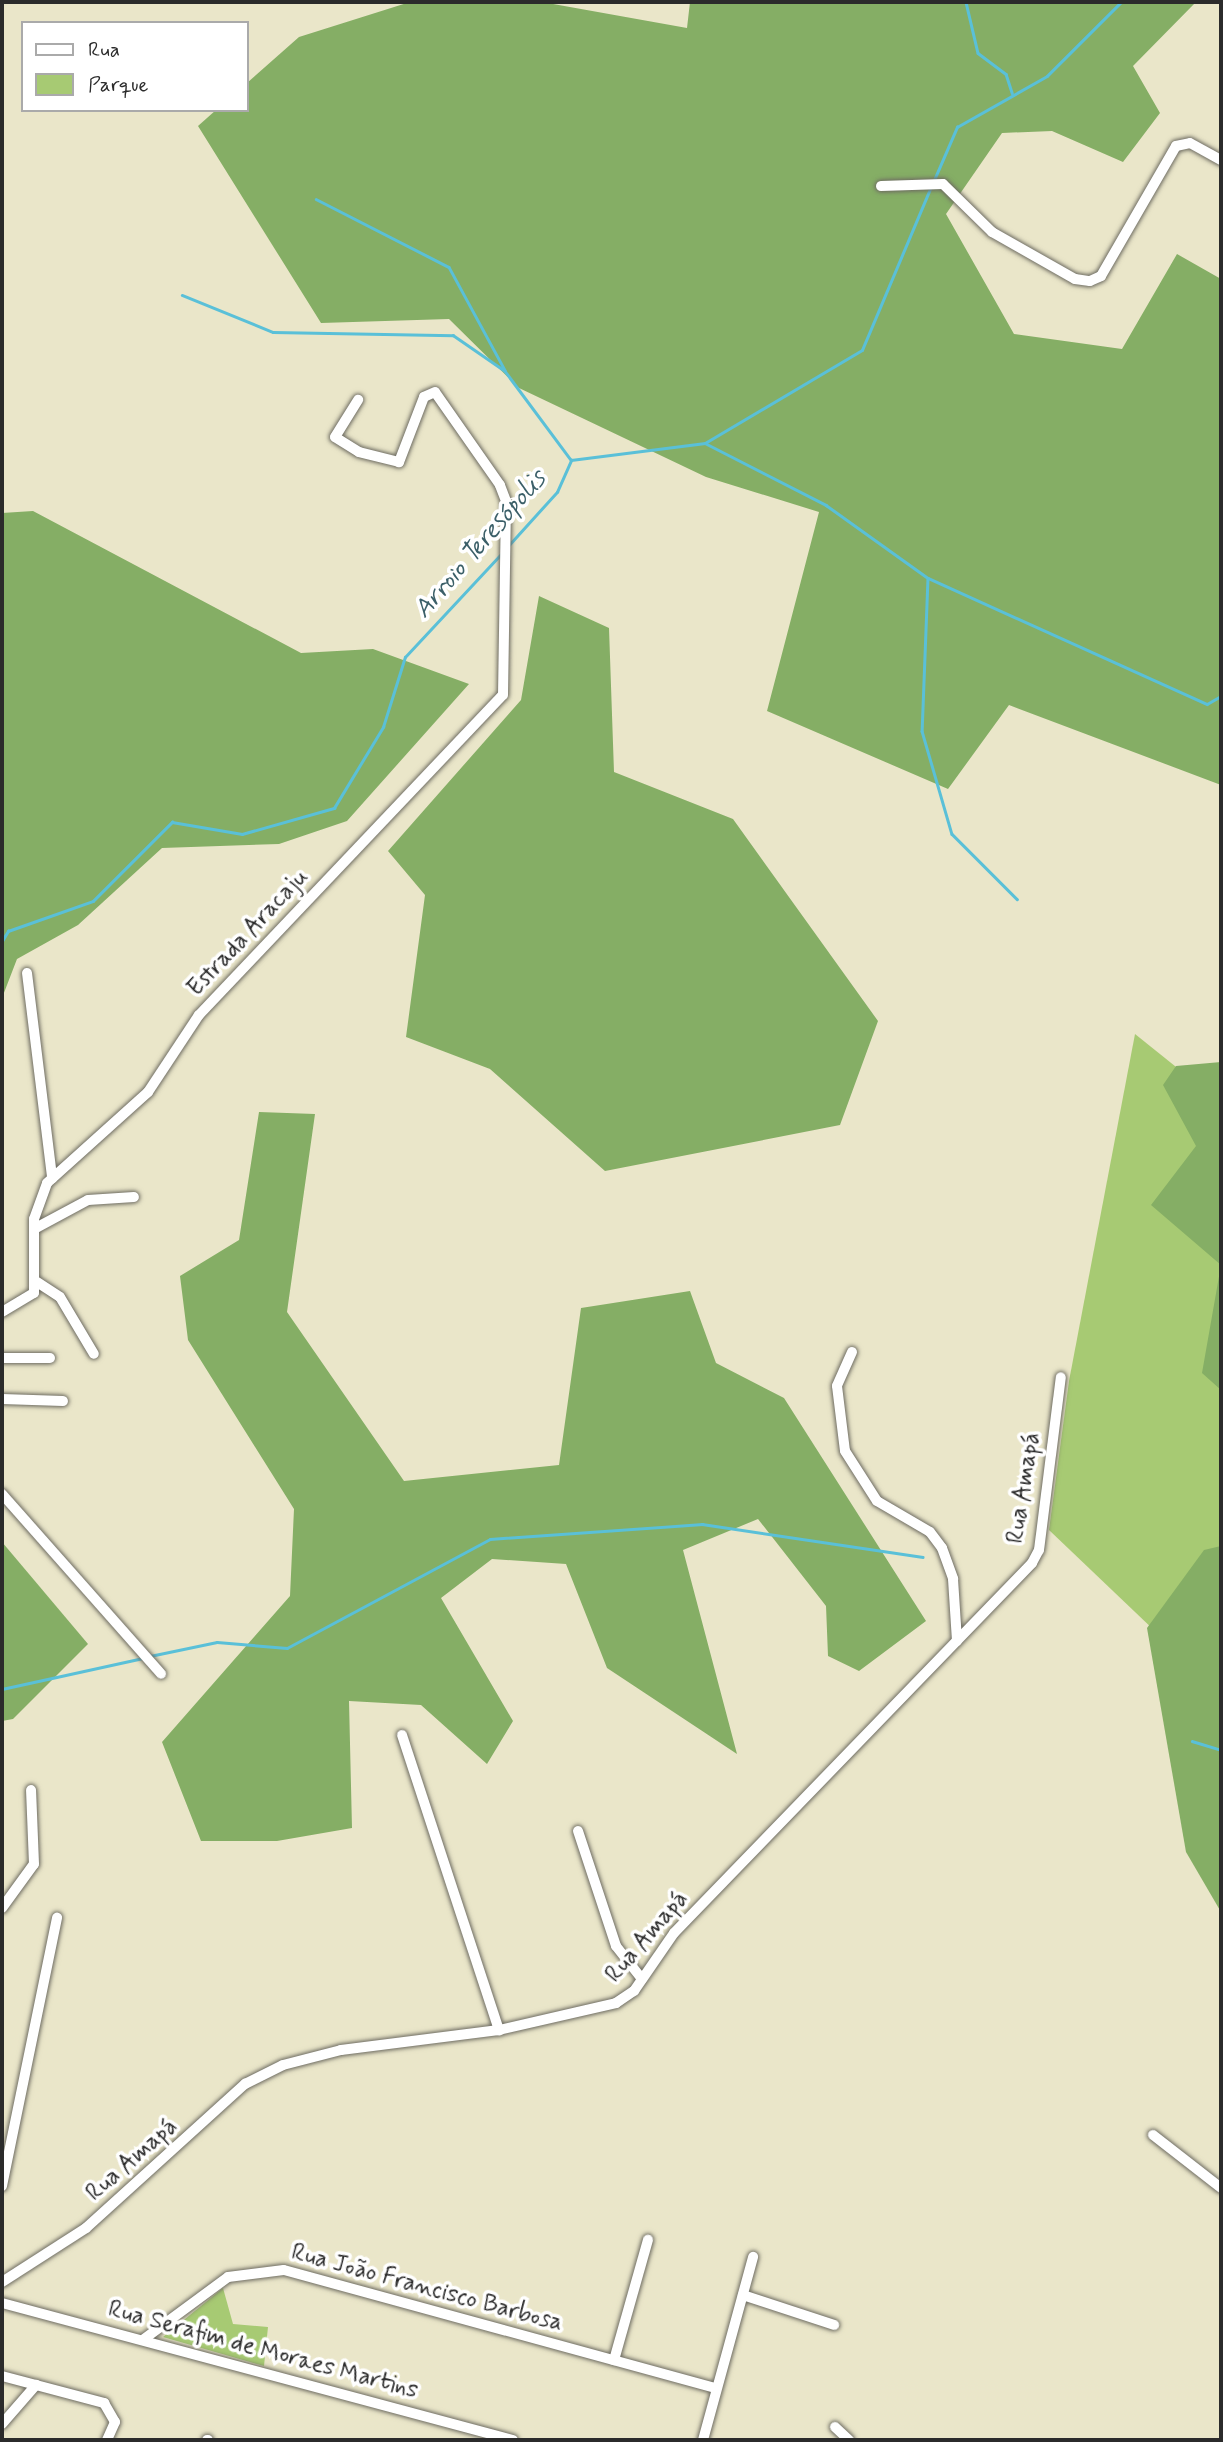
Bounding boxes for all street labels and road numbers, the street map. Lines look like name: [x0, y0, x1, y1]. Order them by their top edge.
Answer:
street label: Estrada Aracaju: [182, 864, 314, 1002]
street label: Rua Amapá: [1001, 1431, 1047, 1545]
street label: Rua Amapá: [600, 1885, 694, 1989]
street label: Rua Amapá: [80, 2113, 184, 2207]
street label: Rua João Francisco Barbosa: [286, 2237, 568, 2339]
street label: Rua Serafim de Moraes Martins: [106, 2295, 420, 2405]

